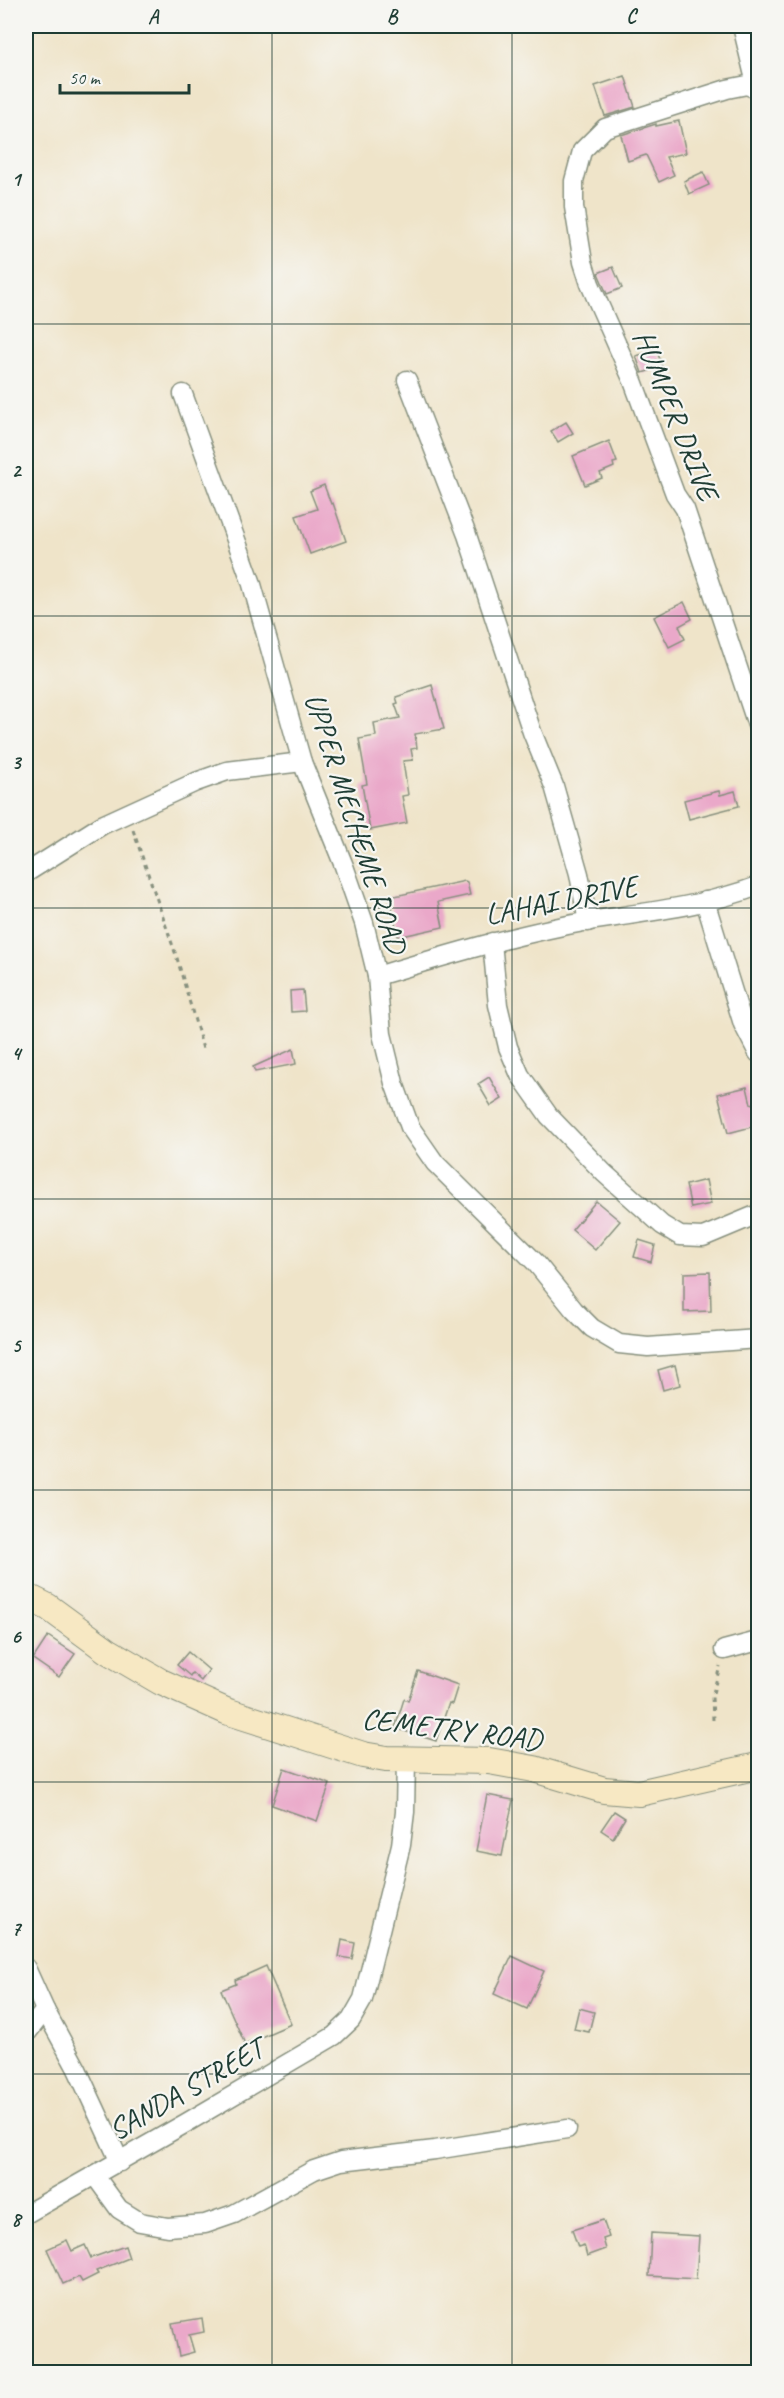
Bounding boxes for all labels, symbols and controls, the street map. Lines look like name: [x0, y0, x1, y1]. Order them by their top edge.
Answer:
text: A: [148, 4, 160, 29]
text: B: [387, 4, 399, 29]
text: C: [626, 4, 638, 29]
scale bar: [60, 57, 189, 95]
text: 50 m: [69, 67, 102, 89]
text: 1: [12, 167, 23, 192]
street label: HUMPER DRIVE: [625, 324, 729, 509]
text: 2: [12, 458, 23, 483]
street label: UPPER MECHEME ROAD: [296, 688, 417, 960]
text: 3: [12, 750, 23, 775]
street label: LAHAI DRIVE: [482, 866, 644, 933]
text: 4: [12, 1041, 24, 1066]
text: 5: [12, 1333, 23, 1358]
text: 6: [11, 1624, 22, 1649]
street label: CEMETRY ROAD: [360, 1699, 546, 1759]
text: 7: [12, 1916, 23, 1941]
street label: SANDA STREET: [102, 2026, 276, 2149]
text: 8: [12, 2207, 24, 2232]

